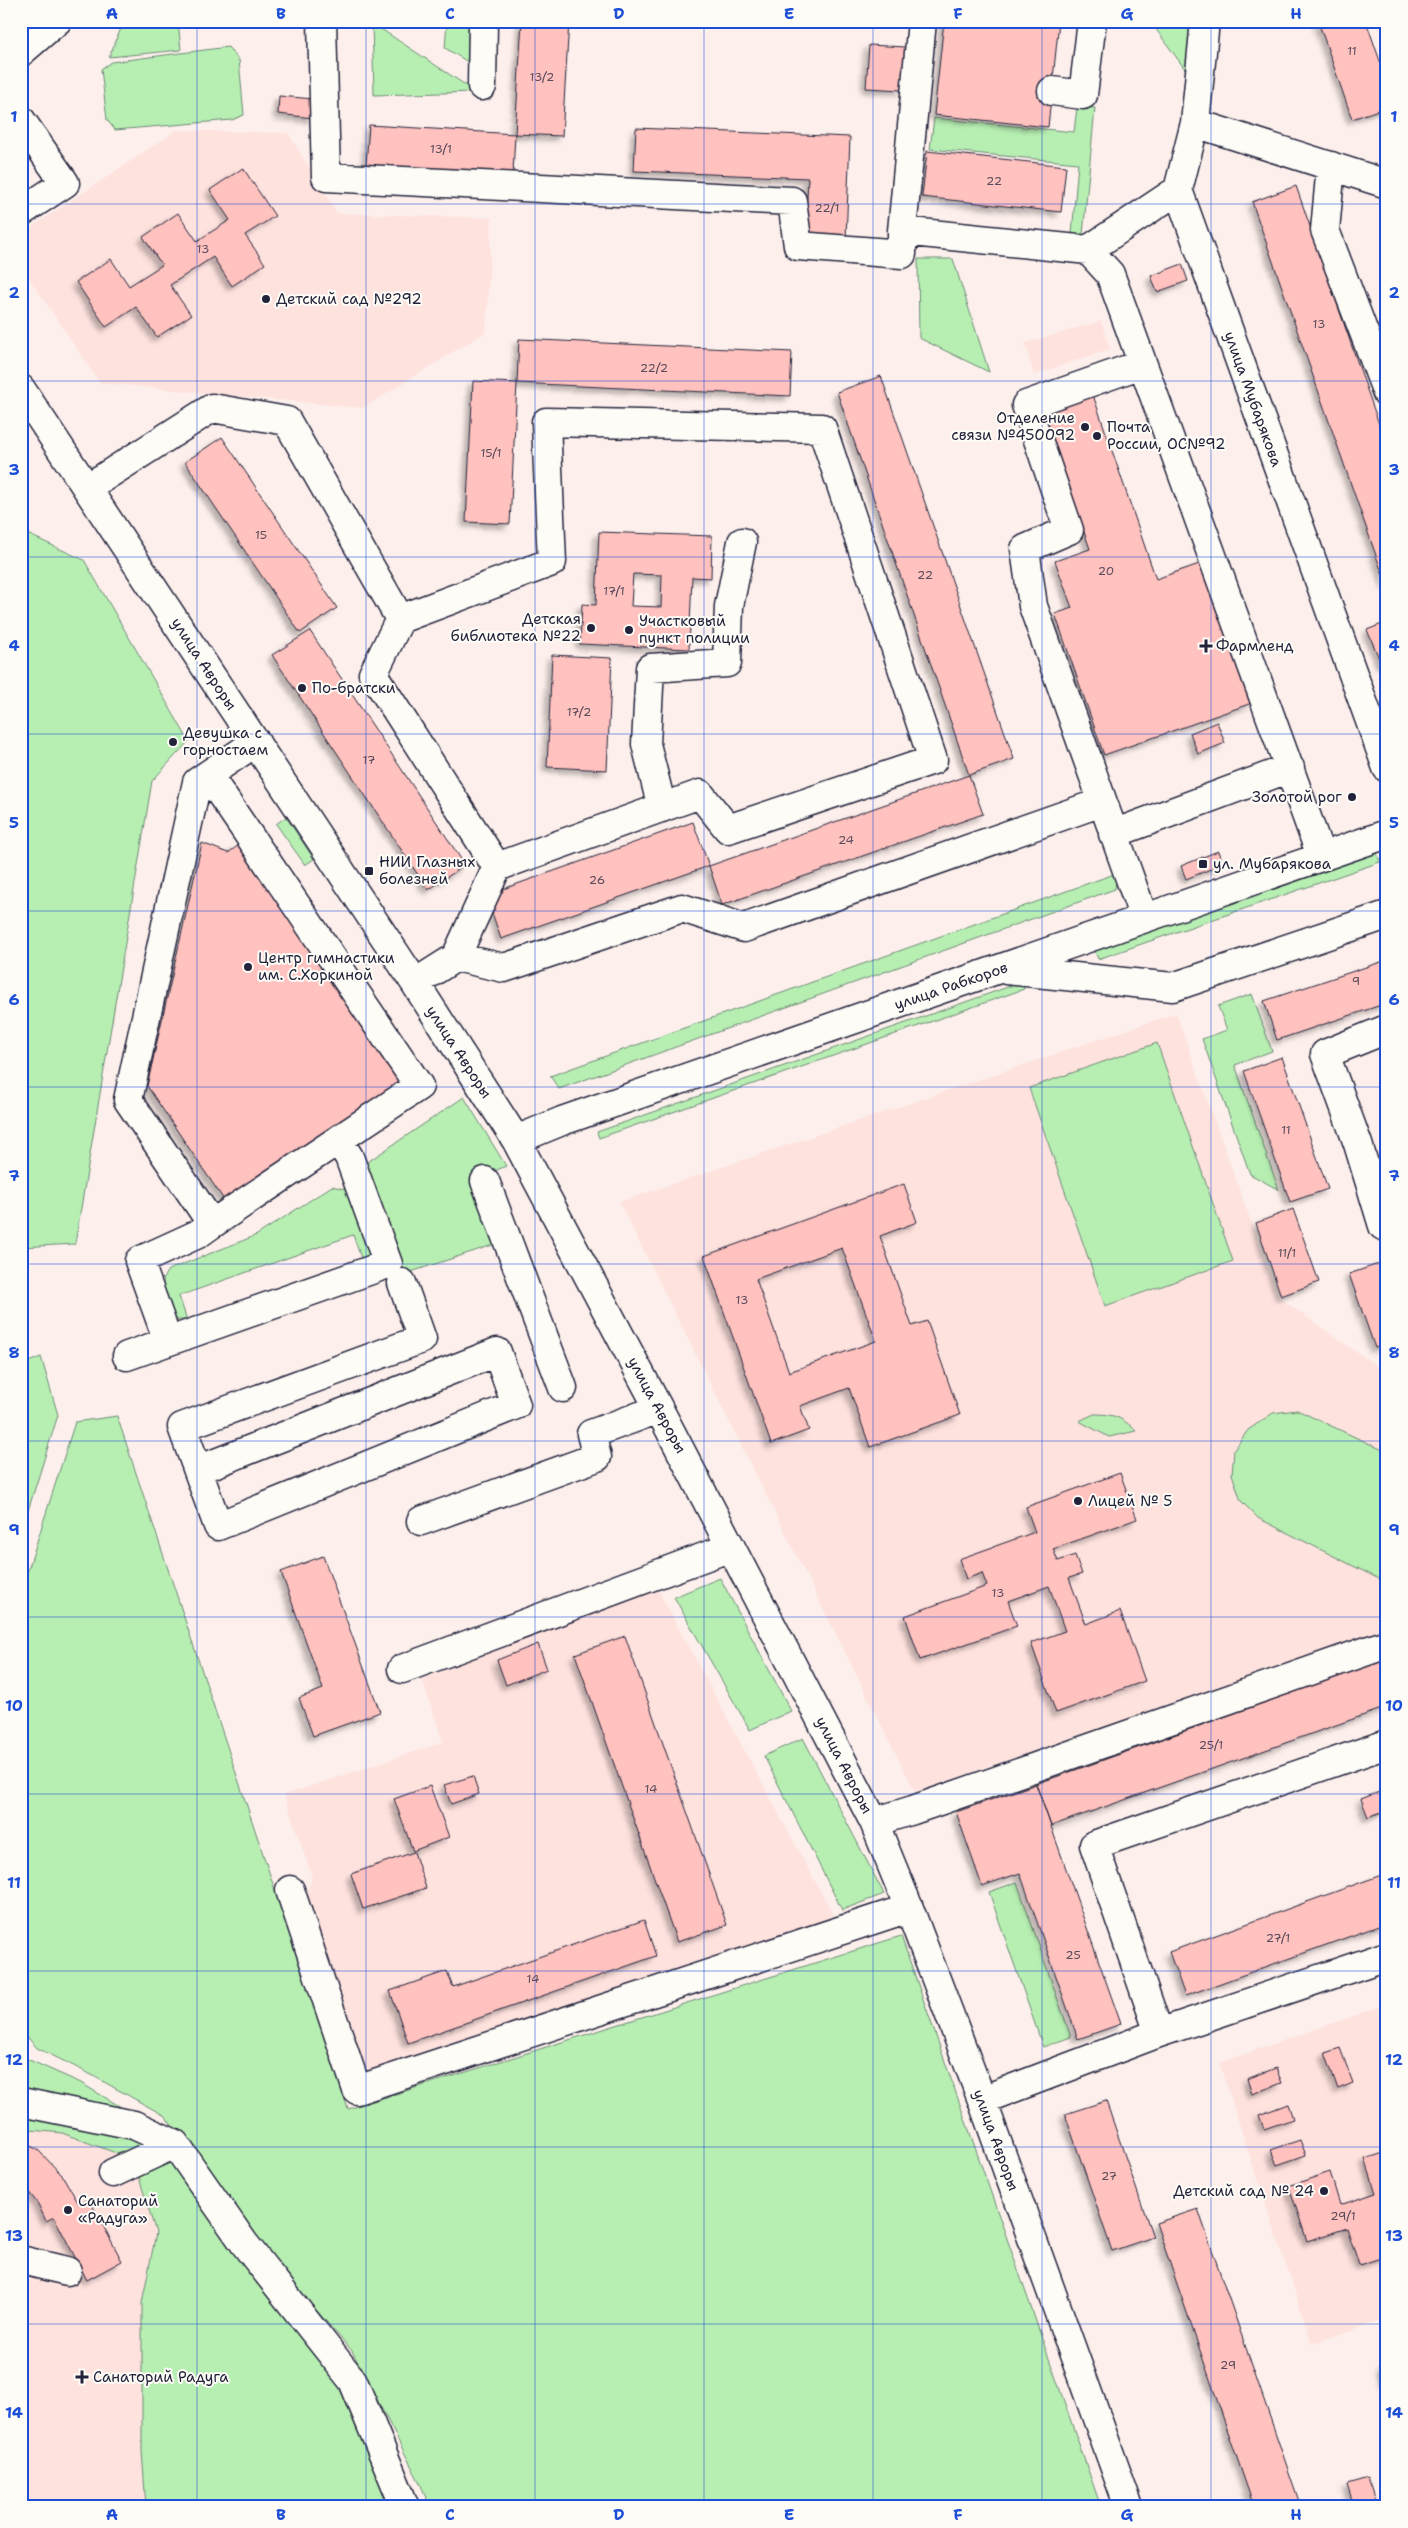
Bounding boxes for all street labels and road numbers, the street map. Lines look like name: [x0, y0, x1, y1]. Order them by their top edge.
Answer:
street label: улица Мубарякова: [1219, 329, 1287, 470]
street label: улица Авроры: [167, 614, 241, 714]
street label: улица Рабкоров: [892, 957, 1011, 1015]
street label: улица Авроры: [422, 1002, 496, 1102]
street label: улица Авроры: [623, 1353, 691, 1457]
street label: улица Авроры: [811, 1713, 877, 1817]
street label: улица Авроры: [968, 2087, 1024, 2193]

